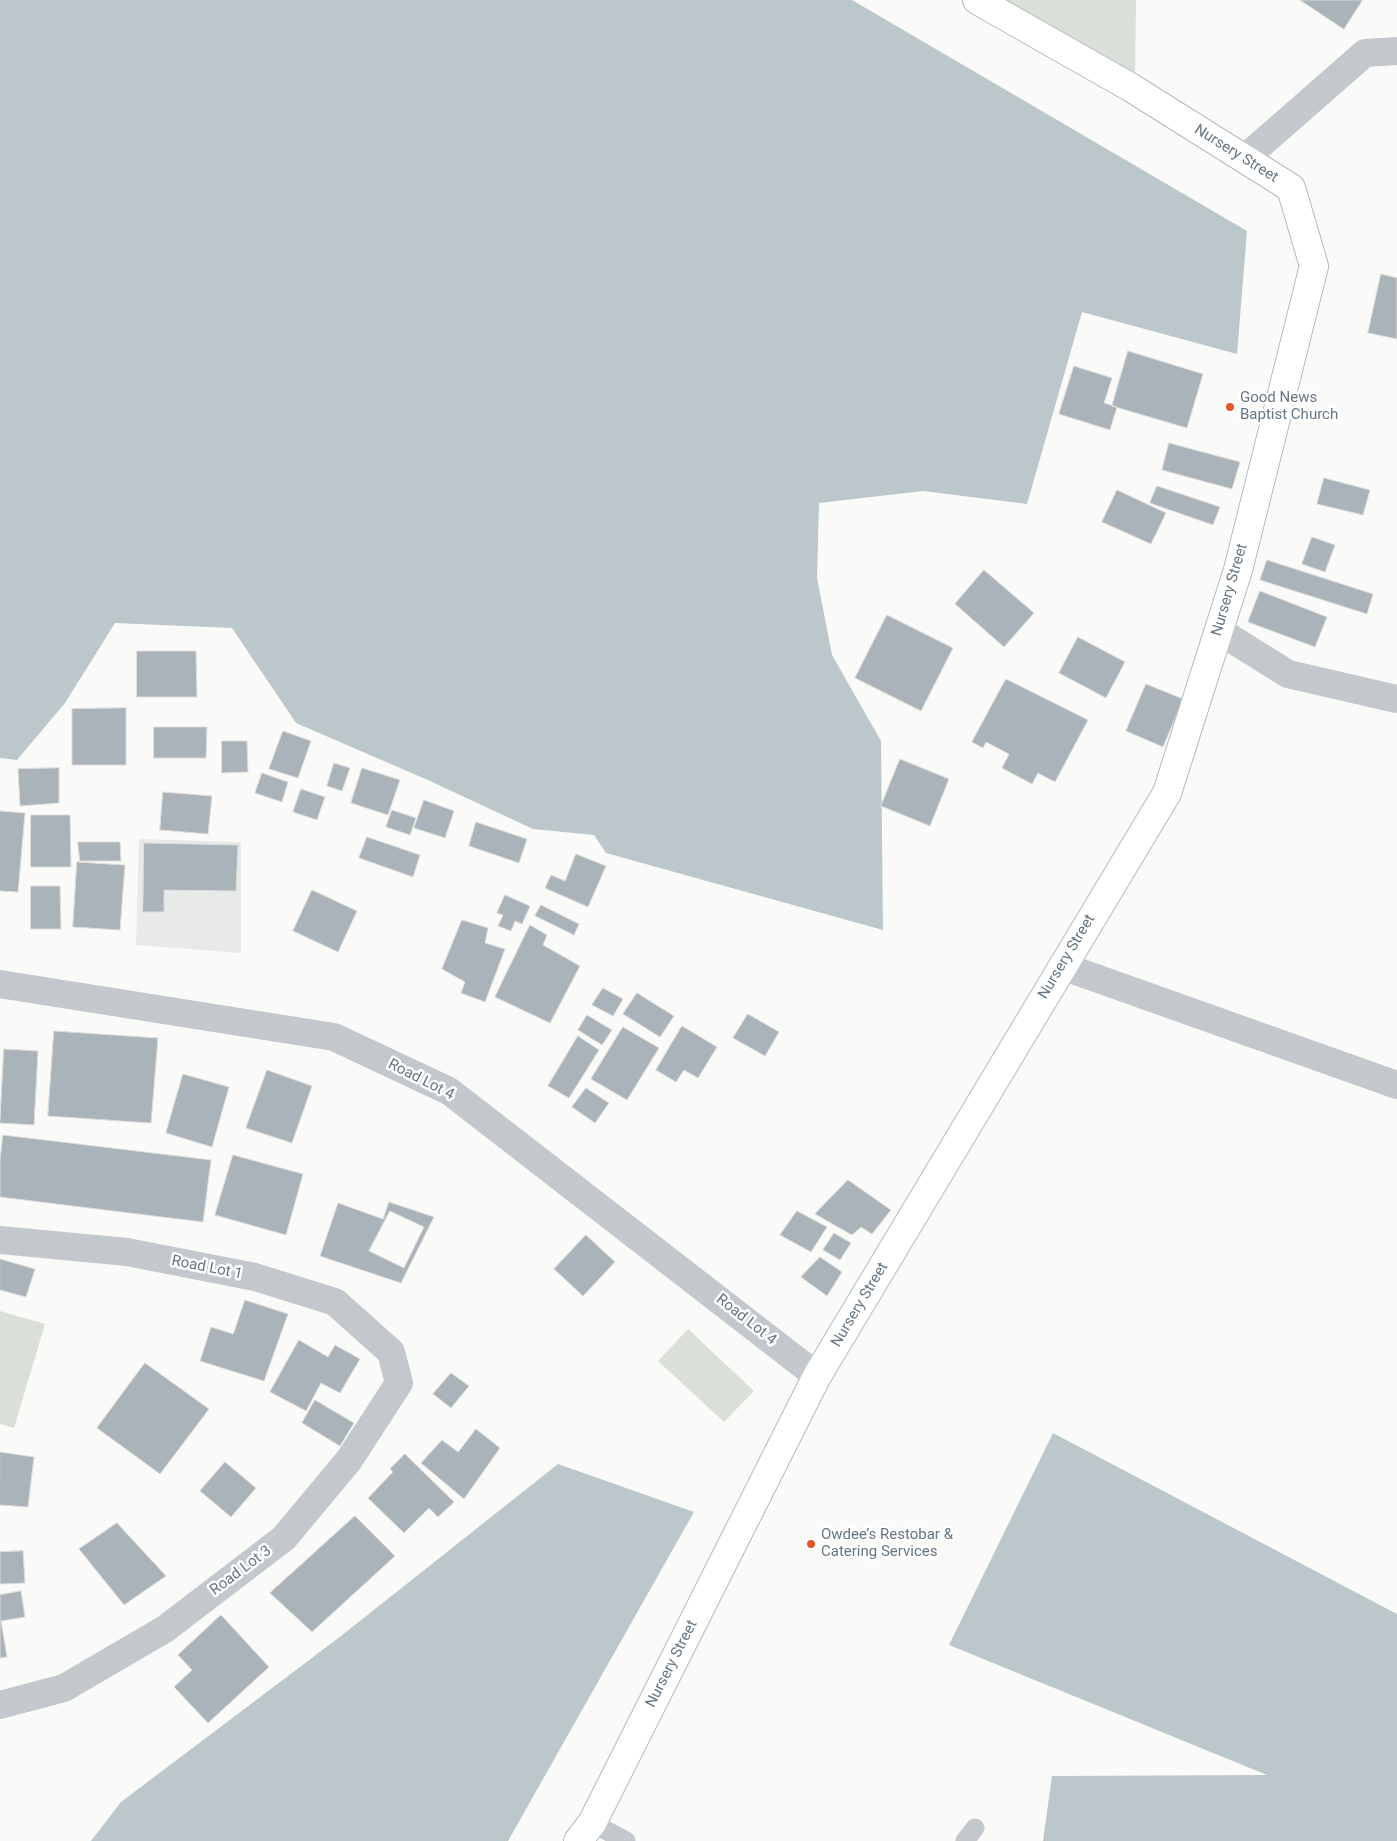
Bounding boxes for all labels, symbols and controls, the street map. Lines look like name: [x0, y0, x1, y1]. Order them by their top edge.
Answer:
street label: Nursery Street: [1191, 121, 1281, 187]
place label: Good News Baptist Church: [1240, 389, 1338, 424]
marker: Good News Baptist Church: [1224, 401, 1236, 413]
street label: Nursery Street: [1208, 542, 1252, 638]
street label: Nursery Street: [1035, 911, 1099, 1003]
street label: Road Lot 4: [385, 1056, 457, 1104]
street label: Road Lot 1: [170, 1252, 244, 1284]
street label: Nursery Street: [828, 1259, 892, 1351]
street label: Road Lot 4: [712, 1291, 780, 1349]
place label: Owdee’s Restobar & Catering Services: [821, 1526, 953, 1561]
marker: Owdee’s Restobar & Catering Services: [805, 1538, 817, 1550]
street label: Road Lot 3: [207, 1542, 275, 1600]
street label: Nursery Street: [642, 1617, 702, 1711]

